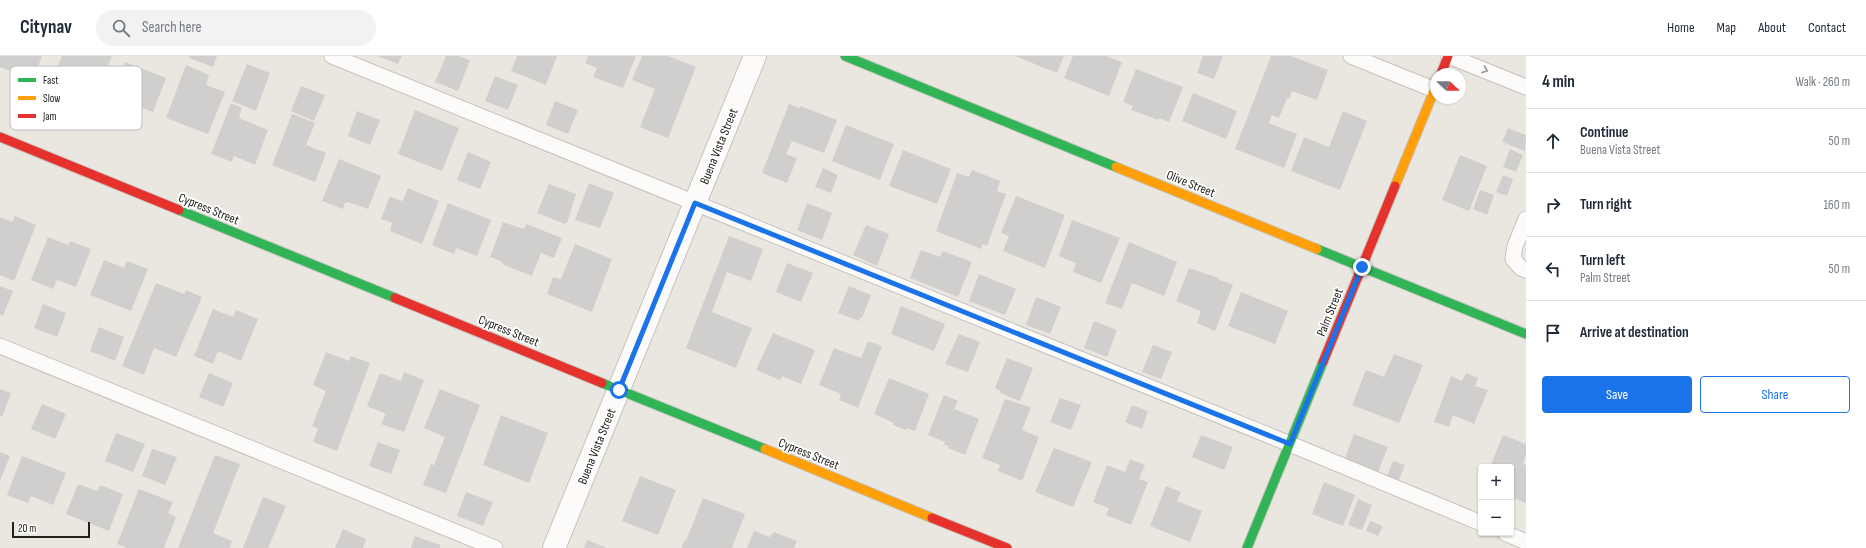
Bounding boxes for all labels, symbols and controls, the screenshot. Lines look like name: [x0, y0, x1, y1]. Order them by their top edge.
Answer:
search box: [96, 10, 376, 46]
text: Citynav: [20, 16, 72, 39]
icon: search: [110, 17, 132, 39]
text: Search here: [142, 18, 202, 37]
text: Home: [1667, 19, 1695, 36]
text: Map: [1717, 19, 1736, 36]
text: About: [1758, 19, 1786, 36]
text: Contact: [1808, 19, 1846, 36]
legend: [10, 66, 142, 130]
one-way arrow: [1481, 66, 1488, 74]
north arrow: [1430, 68, 1466, 104]
text: 4 min: [1542, 72, 1575, 92]
text: Fast: [43, 74, 59, 87]
text: Walk · 260 m: [1796, 74, 1850, 90]
text: Slow: [43, 92, 60, 105]
street label: Buena Vista Street: [696, 106, 741, 187]
text: Jam: [42, 110, 57, 123]
text: Continue: [1580, 123, 1629, 142]
icon: ahead: [1542, 130, 1564, 152]
text: 50 m: [1829, 133, 1850, 149]
text: Buena Vista Street: [1580, 142, 1660, 158]
street label: Olive Street: [1164, 167, 1217, 201]
street label: Cypress Street: [176, 190, 241, 228]
icon: right: [1542, 194, 1564, 216]
text: Turn right: [1580, 195, 1632, 214]
text: 160 m: [1824, 197, 1850, 213]
text: Turn left: [1580, 251, 1625, 270]
route end: [1353, 258, 1371, 276]
icon: left: [1542, 258, 1564, 280]
text: 50 m: [1829, 261, 1850, 277]
text: Palm Street: [1580, 270, 1631, 286]
street label: Palm Street: [1313, 286, 1347, 339]
street label: Cypress Street: [476, 312, 541, 350]
icon: arrive: [1542, 322, 1564, 344]
text: Arrive at destination: [1580, 323, 1689, 342]
button: Save: [1542, 376, 1692, 413]
button: Share: [1700, 376, 1850, 413]
route start: [610, 381, 628, 399]
street label: Buena Vista Street: [574, 406, 619, 487]
street label: Cypress Street: [776, 435, 841, 473]
map controls: [1478, 464, 1514, 536]
button: +: [1478, 464, 1514, 500]
button: −: [1478, 500, 1514, 536]
scale bar: [12, 520, 90, 539]
text: 20 m: [18, 522, 36, 535]

